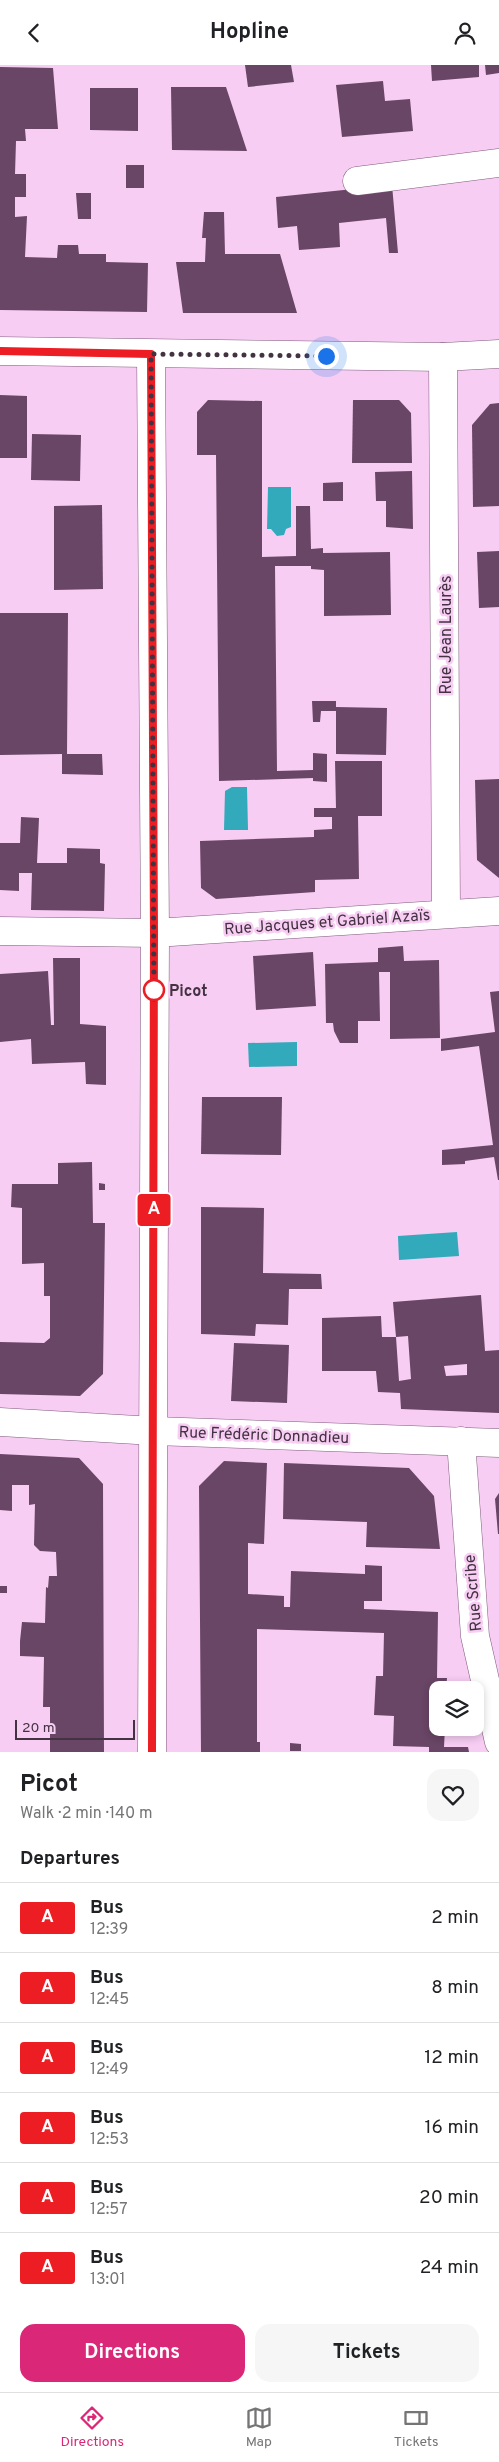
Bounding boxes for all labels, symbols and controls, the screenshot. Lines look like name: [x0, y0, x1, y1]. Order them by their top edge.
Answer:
icon: back: [20, 19, 48, 47]
text: Hopline: [210, 19, 289, 46]
icon: person: [451, 19, 479, 47]
your location: [314, 344, 339, 369]
street label: Rue Jean Laurès: [437, 575, 457, 695]
street label: Rue Jacques et Gabriel Azaïs: [223, 906, 431, 940]
marker: Picot: [143, 979, 165, 1001]
place label: Picot: [169, 982, 208, 1002]
line badge: A: [138, 1194, 170, 1226]
text: A: [148, 1198, 160, 1221]
street label: Rue Frédéric Donnadieu: [178, 1423, 350, 1449]
street label: Rue Scribe: [461, 1554, 487, 1632]
map controls: [429, 1681, 484, 1736]
button: layers: [429, 1681, 484, 1736]
scale bar: [15, 1717, 135, 1740]
text: 20 m: [22, 1720, 55, 1737]
button: heart: [427, 1769, 479, 1821]
text: Picot: [20, 1770, 78, 1800]
text: Walk · 2 min · 140 m: [20, 1804, 153, 1824]
text: Departures: [20, 1847, 120, 1871]
text: Bus: [90, 1896, 124, 1920]
text: A: [41, 1906, 54, 1929]
text: 2 min: [431, 1906, 479, 1930]
text: 12:39: [90, 1920, 128, 1940]
text: Bus: [90, 1966, 124, 1990]
text: A: [41, 1976, 54, 1999]
text: 8 min: [431, 1976, 479, 2000]
text: 12:45: [90, 1990, 129, 2010]
text: Bus: [90, 2036, 124, 2060]
text: A: [41, 2046, 54, 2069]
text: 12 min: [424, 2046, 479, 2070]
text: 12:49: [90, 2060, 129, 2080]
text: Bus: [90, 2106, 124, 2130]
text: A: [41, 2116, 54, 2139]
text: 16 min: [424, 2116, 479, 2140]
text: 12:53: [90, 2130, 129, 2150]
text: Bus: [90, 2176, 124, 2200]
text: A: [41, 2186, 54, 2209]
text: 20 min: [419, 2186, 479, 2210]
text: 12:57: [90, 2200, 128, 2220]
text: Bus: [90, 2246, 124, 2270]
text: A: [41, 2256, 54, 2279]
text: 24 min: [420, 2256, 479, 2280]
text: 13:01: [90, 2270, 125, 2290]
button: Directions: [20, 2324, 245, 2382]
button: Tickets: [255, 2324, 479, 2382]
tab: Directions: [60, 2404, 124, 2451]
tab: Map: [245, 2404, 273, 2451]
tab: Tickets: [394, 2404, 439, 2451]

